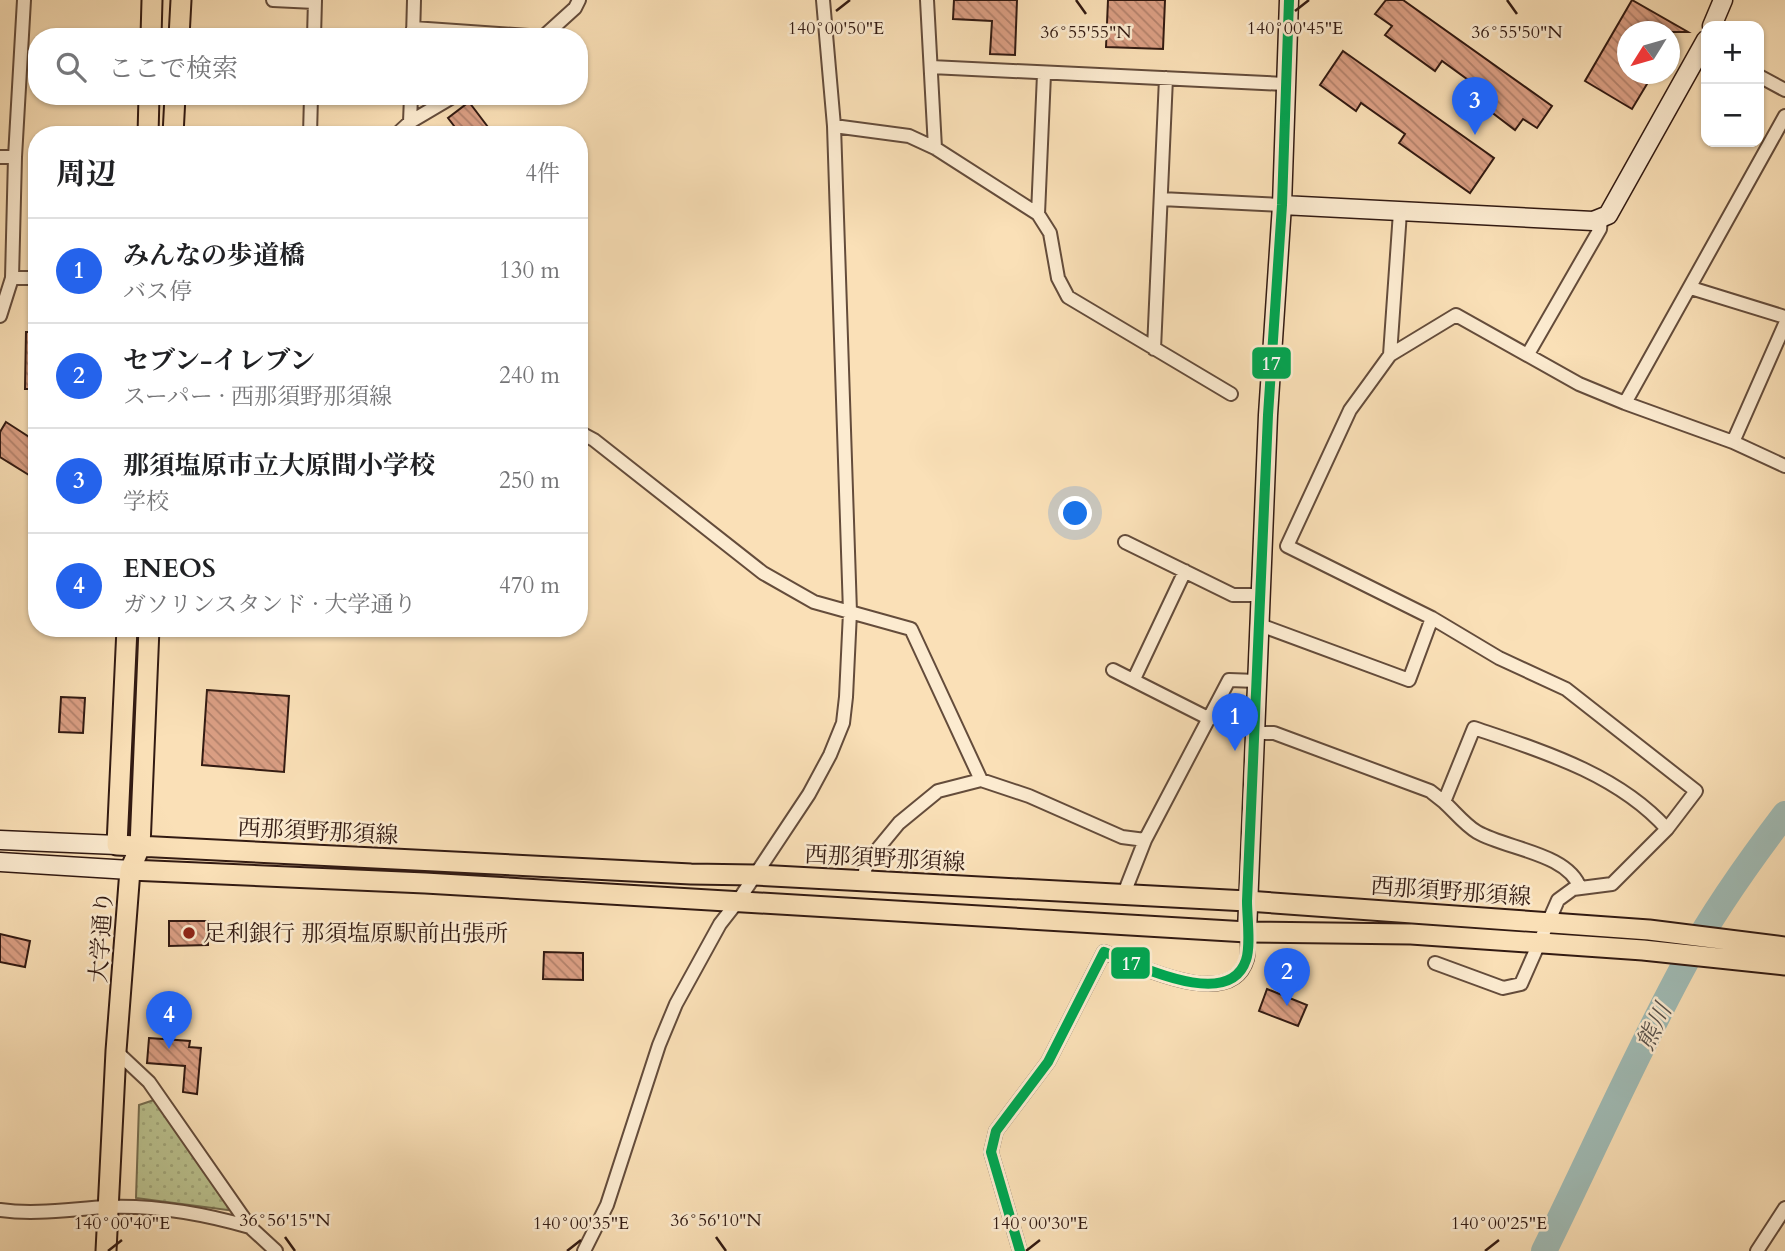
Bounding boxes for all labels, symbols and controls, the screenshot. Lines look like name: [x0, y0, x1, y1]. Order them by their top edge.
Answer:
text: 140°00'50"E: [788, 16, 884, 41]
text: 140°00'45"E: [1247, 16, 1343, 41]
text: 36°55'55"N: [1040, 20, 1132, 45]
text: 36°55'50"N: [1471, 20, 1563, 45]
north arrow: [1617, 21, 1680, 84]
map controls: [1701, 21, 1764, 147]
button: +: [1701, 21, 1764, 84]
search box: [28, 28, 588, 105]
icon: search: [52, 48, 90, 86]
text: ここで検索: [108, 51, 238, 86]
pin: 3: [1452, 77, 1498, 135]
button: −: [1701, 84, 1764, 147]
text: 周辺: [56, 154, 116, 195]
text: 4件: [525, 158, 560, 189]
text: みんなの歩道橋: [123, 238, 305, 273]
text: 1: [73, 255, 85, 286]
text: 130 m: [499, 255, 560, 286]
text: バス停: [123, 276, 192, 307]
text: セブン-イレブン: [123, 343, 315, 378]
line badge: 17: [1251, 346, 1292, 380]
text: 17: [1261, 351, 1281, 377]
text: 2: [73, 360, 85, 391]
text: 240 m: [499, 360, 560, 391]
text: スーパー · 西那須野那須線: [123, 381, 392, 412]
text: 那須塩原市立大原間小学校: [123, 448, 435, 483]
text: 3: [73, 465, 85, 496]
text: 250 m: [499, 465, 560, 496]
text: 学校: [123, 486, 169, 517]
your location: [1058, 496, 1092, 530]
text: ENEOS: [123, 551, 216, 586]
text: 4: [73, 570, 85, 601]
text: 470 m: [499, 570, 560, 601]
text: ガソリンスタンド · 大学通り: [123, 589, 417, 620]
pin: 1: [1212, 693, 1258, 751]
street label: 西那須野那須線: [237, 812, 399, 851]
street label: 西那須野那須線: [804, 839, 966, 878]
street label: 西那須野那須線: [1370, 870, 1532, 913]
street label: 大学通り: [83, 890, 120, 984]
place label: 足利銀行 那須塩原駅前出張所: [203, 918, 508, 949]
marker: 足利銀行 那須塩原駅前出張所: [181, 925, 197, 941]
line badge: 17: [1110, 946, 1151, 980]
pin: 2: [1264, 948, 1310, 1006]
text: 17: [1121, 951, 1141, 977]
pin: 4: [146, 991, 192, 1049]
water label: 熊川: [1629, 996, 1681, 1056]
text: 36°56'15"N: [239, 1208, 331, 1233]
text: 36°56'10"N: [670, 1208, 762, 1233]
text: 140°00'40"E: [74, 1211, 170, 1236]
text: 140°00'35"E: [533, 1211, 629, 1236]
text: 140°00'30"E: [992, 1211, 1088, 1236]
text: 140°00'25"E: [1451, 1211, 1547, 1236]

